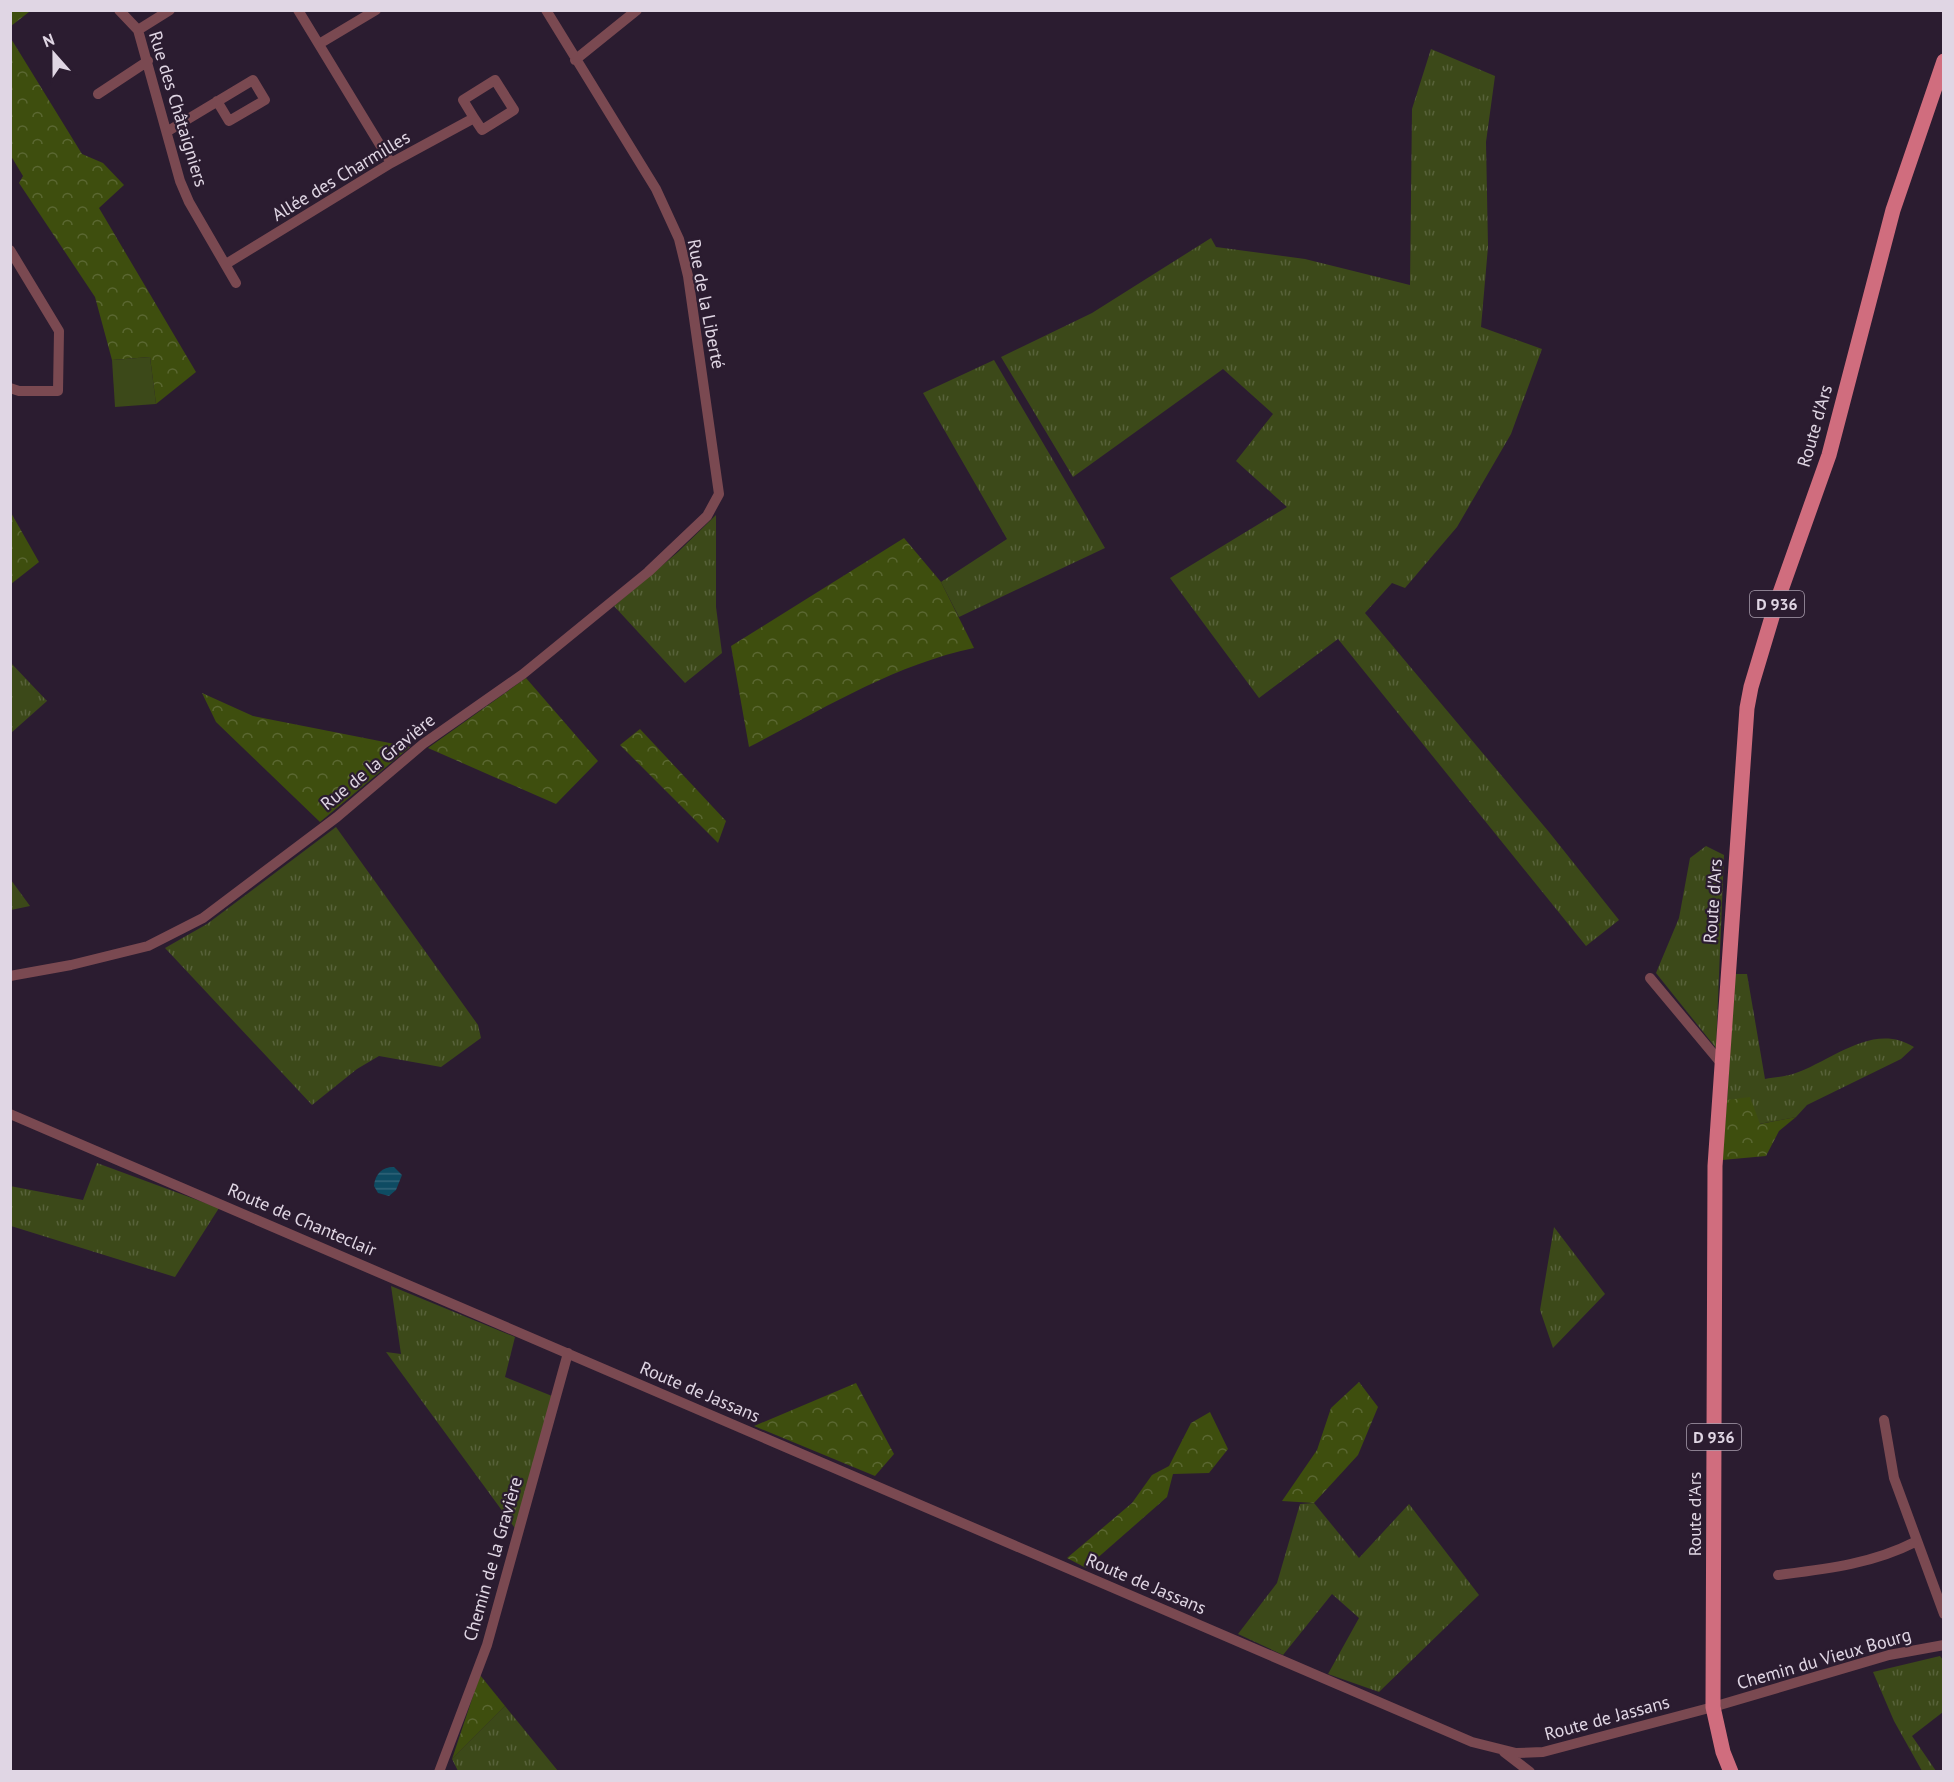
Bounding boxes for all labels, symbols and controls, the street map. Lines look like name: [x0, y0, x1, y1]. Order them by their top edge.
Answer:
north arrow: [24, 24, 84, 84]
street label: Rue des Châtaigniers: [144, 28, 213, 189]
text: N: [40, 29, 57, 51]
street label: Allée des Charmilles: [268, 125, 414, 226]
street label: Rue de la Liberté: [683, 237, 730, 371]
street label: Route d'Ars: [1792, 382, 1837, 470]
road number: D 936: [1750, 591, 1804, 617]
street label: Rue de la Gravière: [316, 708, 440, 815]
street label: Route d'Ars: [1698, 858, 1727, 944]
street label: Route de Chanteclair: [224, 1178, 380, 1261]
street label: Route de Jassans: [637, 1356, 764, 1427]
road number: D 936: [1687, 1424, 1741, 1450]
street label: Route d'Ars: [1683, 1472, 1706, 1556]
street label: Chemin de la Gravière: [458, 1474, 527, 1644]
street label: Route de Jassans: [1083, 1548, 1210, 1619]
street label: Chemin du Vieux Bourg: [1734, 1623, 1914, 1694]
street label: Route de Jassans: [1542, 1690, 1672, 1745]

